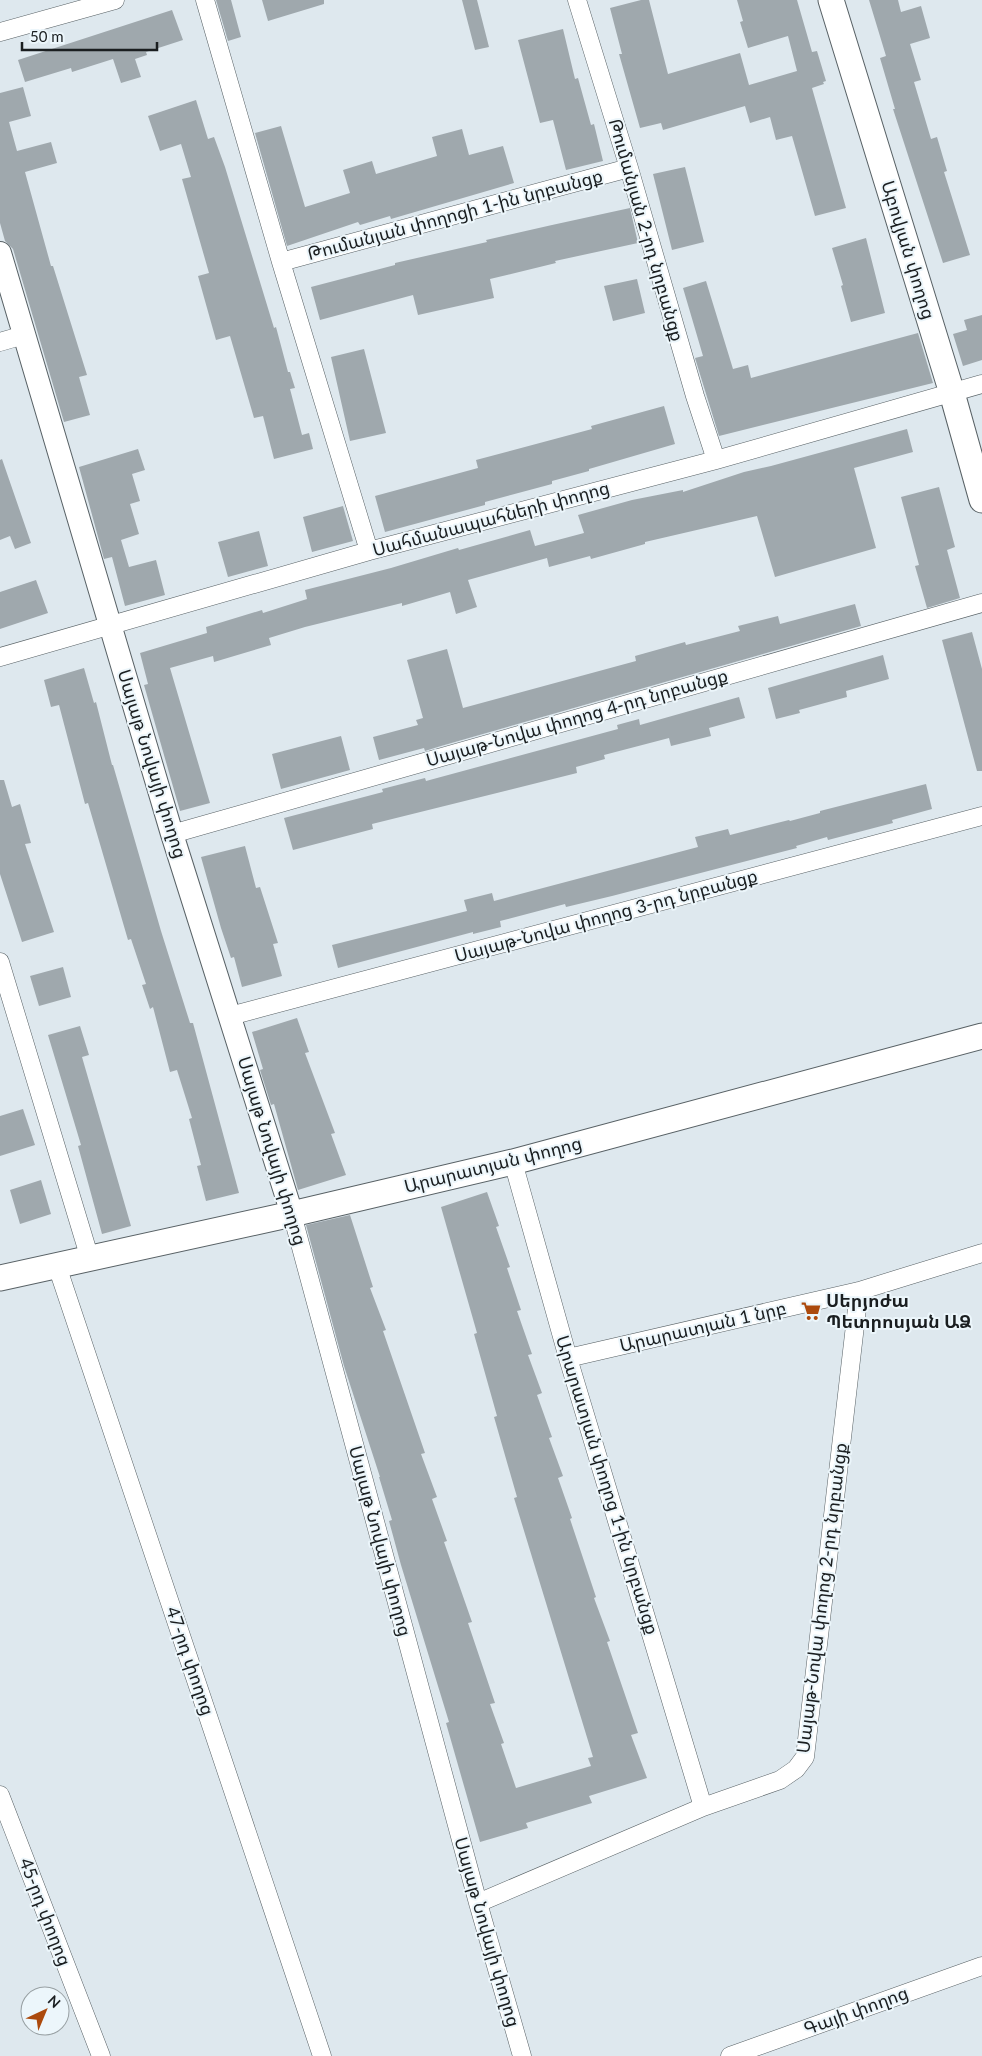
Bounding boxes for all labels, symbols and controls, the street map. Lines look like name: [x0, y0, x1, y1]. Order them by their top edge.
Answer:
scale bar: [22, 20, 158, 52]
text: 50 m: [30, 27, 64, 45]
street label: Թումանյան 2-րդ նրբանցք: [605, 116, 689, 344]
street label: Թումանյան փողոցի 1-ին նրբանցք: [305, 164, 605, 264]
street label: Աբովյան փողոց: [877, 178, 941, 322]
street label: Սահմանապահների փողոց: [370, 476, 612, 560]
street label: Սայաթ-Նովա փողոց 4-րդ նրբանցք: [423, 663, 730, 771]
street label: Սայաթ Նովայի փողոց: [114, 667, 192, 861]
street label: Սայաթ-Նովա փողոց 3-րդ նրբանցք: [452, 864, 760, 966]
street label: Սայաթ Նովայի փողոց: [234, 1054, 312, 1248]
street label: Արարատյան փողոց: [402, 1131, 584, 1197]
place label: Սերյոժա Պետրոսյան ԱՁ: [826, 1289, 971, 1332]
street label: Արարատյան 1 նրբ: [617, 1296, 788, 1356]
supermarket icon: Սերյոժա Պետրոսյան ԱՁ: [800, 1300, 822, 1322]
street label: Արարատյան փողոց 1-ին նրբանցք: [552, 1333, 664, 1637]
street label: Սայաթ-Նովա փողոց 2-րդ նրբանցք: [791, 1441, 851, 1754]
street label: Սայաթ Նովայի փողոց: [345, 1443, 417, 1638]
street label: 47-րդ փողոց: [162, 1603, 220, 1718]
street label: Սայաթ Նովայի փողոց: [450, 1834, 526, 2029]
street label: 45-րդ փողոց: [15, 1855, 77, 1969]
street label: Գայի փողոց: [800, 1981, 911, 2039]
north arrow: [20, 1986, 70, 2036]
text: N: [45, 1991, 64, 2011]

